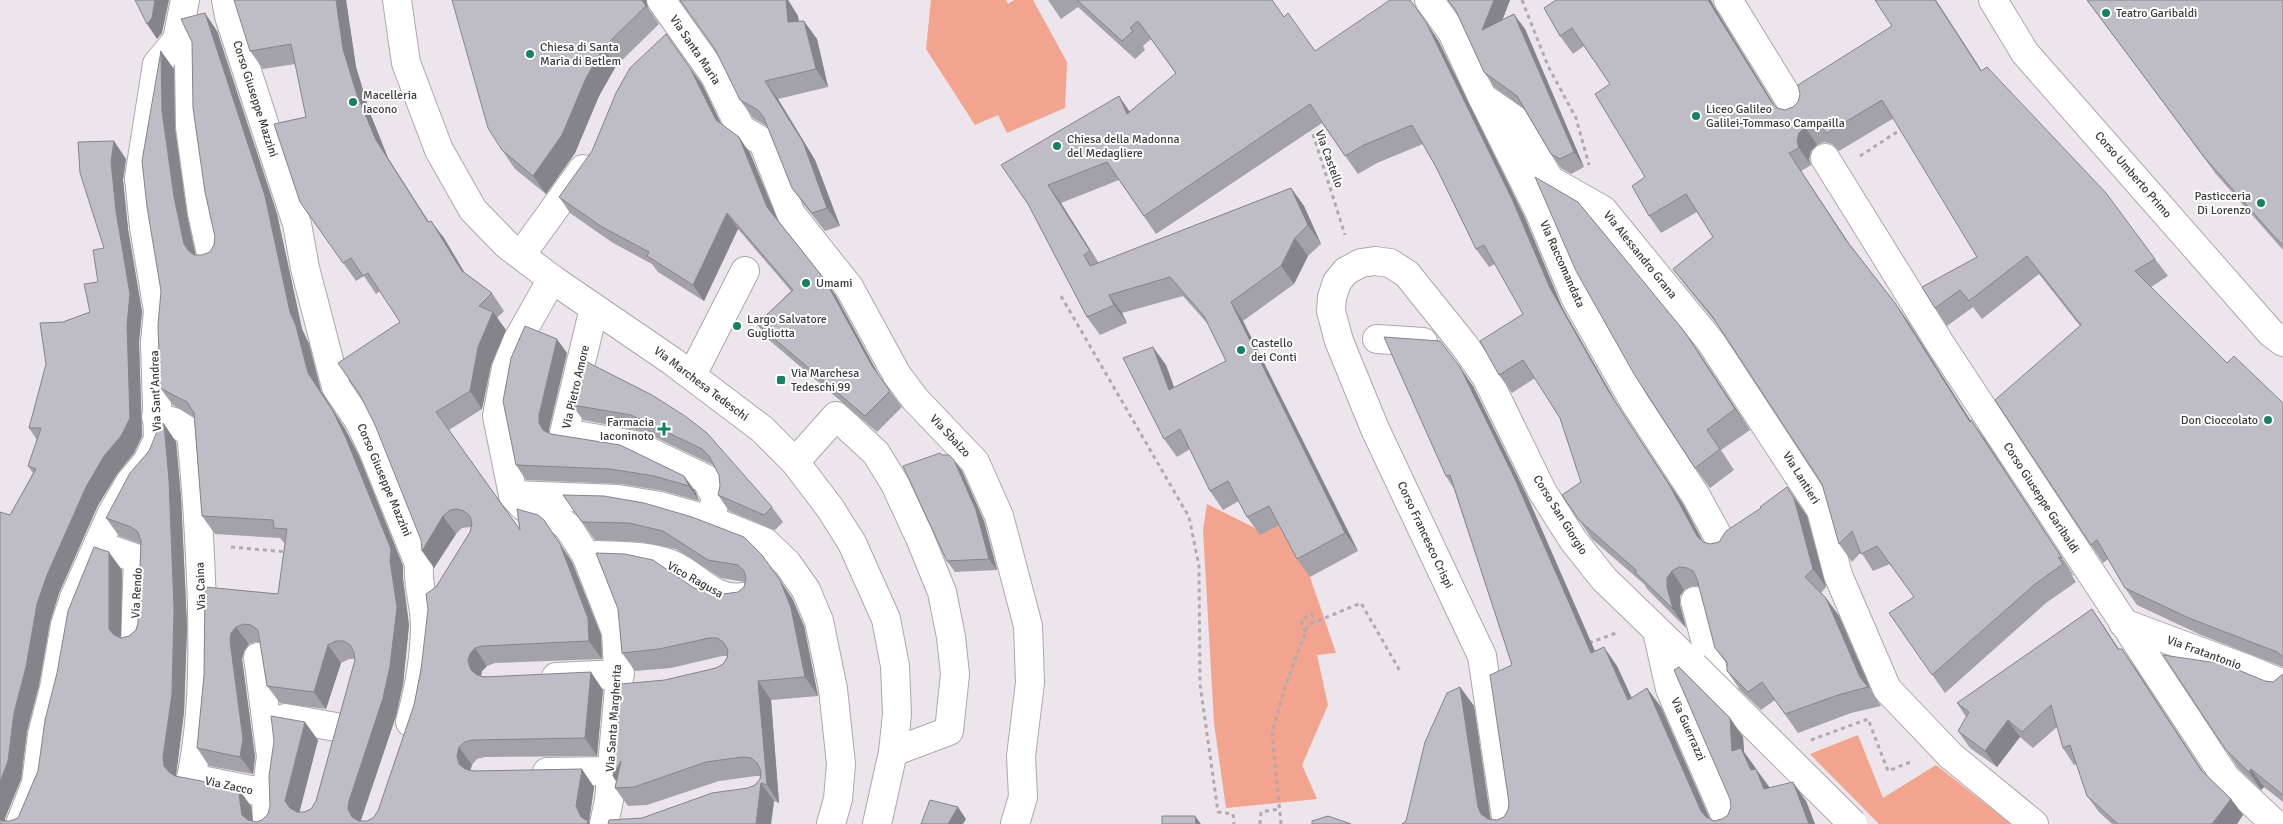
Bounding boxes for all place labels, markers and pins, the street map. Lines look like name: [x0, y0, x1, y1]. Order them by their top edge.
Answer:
place label: Teatro Garibaldi: [2116, 6, 2197, 21]
marker: Teatro Garibaldi: [2100, 7, 2112, 19]
place label: Chiesa di Santa Maria di Betlem: [540, 40, 621, 69]
marker: Chiesa di Santa Maria di Betlem: [524, 48, 536, 60]
place label: Macelleria Iacono: [363, 88, 417, 117]
marker: Macelleria Iacono: [347, 96, 359, 108]
place label: Liceo Galileo Galilei-Tommaso Campailla: [1706, 102, 1845, 131]
marker: Liceo Galileo Galilei-Tommaso Campailla: [1690, 110, 1702, 122]
place label: Chiesa della Madonna del Medagliere: [1067, 132, 1180, 161]
marker: Chiesa della Madonna del Medagliere: [1051, 140, 1063, 152]
place label: Pasticceria Di Lorenzo: [2194, 189, 2251, 218]
marker: Pasticceria Di Lorenzo: [2255, 197, 2267, 209]
place label: Umami: [816, 276, 853, 291]
marker: Umami: [800, 277, 812, 289]
place label: Largo Salvatore Gugliotta: [747, 312, 827, 341]
marker: Largo Salvatore Gugliotta: [731, 320, 743, 332]
place label: Castello dei Conti: [1251, 336, 1297, 365]
marker: Castello dei Conti: [1235, 344, 1247, 356]
place label: Via Marchesa Tedeschi 99: [791, 366, 859, 395]
marker: Via Marchesa Tedeschi 99: [775, 374, 787, 386]
place label: Don Cioccolato: [2181, 413, 2258, 428]
marker: Don Cioccolato: [2262, 414, 2274, 426]
place label: Farmacia Iaconinoto: [600, 415, 654, 444]
marker: Farmacia Iaconinoto: [658, 423, 670, 435]

